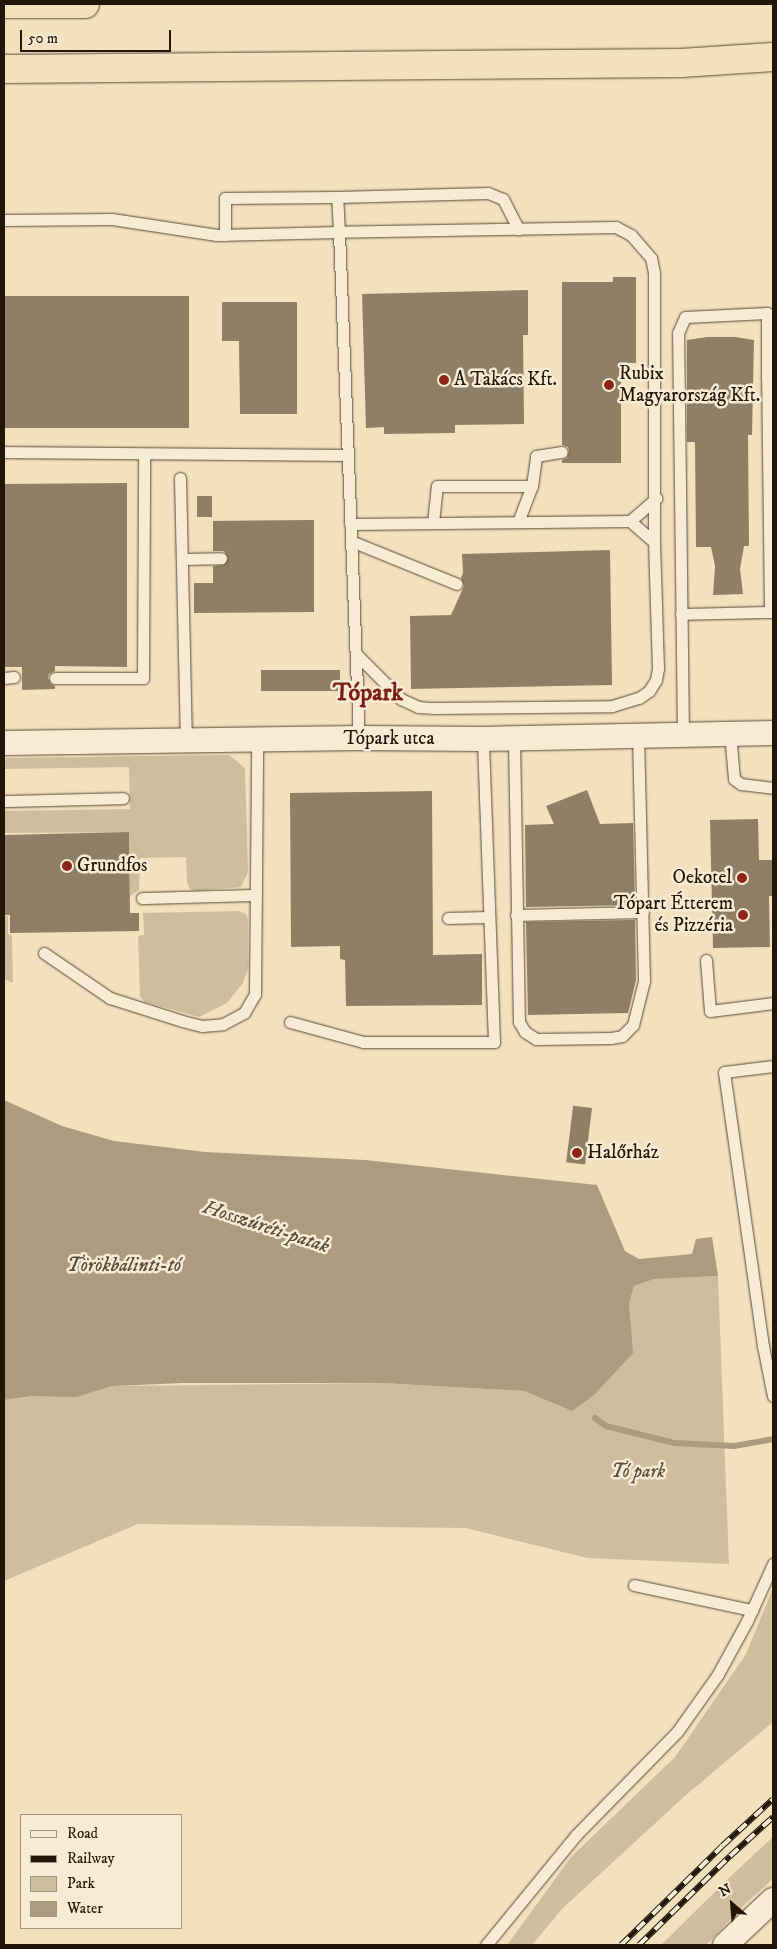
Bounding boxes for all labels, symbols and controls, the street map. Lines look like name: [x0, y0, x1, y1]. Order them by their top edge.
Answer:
scale bar: [22, 20, 174, 52]
text: 50 m: [28, 29, 58, 48]
place label: Rubix Magyarország Kft.: [619, 363, 760, 407]
place label: A Takács Kft.: [454, 369, 557, 391]
marker: A Takács Kft.: [438, 374, 450, 386]
marker: Rubix Magyarország Kft.: [603, 379, 615, 391]
district label: Tópark: [333, 680, 403, 708]
street label: Tópark utca: [343, 728, 435, 750]
place label: Grundfos: [77, 855, 147, 877]
marker: Grundfos: [61, 860, 73, 872]
place label: Oekotel: [673, 867, 732, 889]
marker: Oekotel: [736, 872, 748, 884]
place label: Tópart Étterem és Pizzéria: [614, 893, 733, 937]
marker: Tópart Étterem és Pizzéria: [737, 909, 749, 921]
place label: Halőrház: [587, 1142, 659, 1164]
marker: Halőrház: [571, 1147, 583, 1159]
water label: Hosszúréti-patak: [200, 1195, 332, 1259]
water label: Törökbálinti-tó: [67, 1253, 181, 1277]
park label: Tó park: [611, 1461, 665, 1483]
legend: [20, 1814, 182, 1929]
text: Road: [67, 1824, 98, 1843]
text: Railway: [67, 1849, 115, 1868]
text: Park: [67, 1874, 95, 1893]
north arrow: [707, 1879, 757, 1929]
text: N: [716, 1880, 734, 1901]
text: Water: [67, 1899, 103, 1918]

